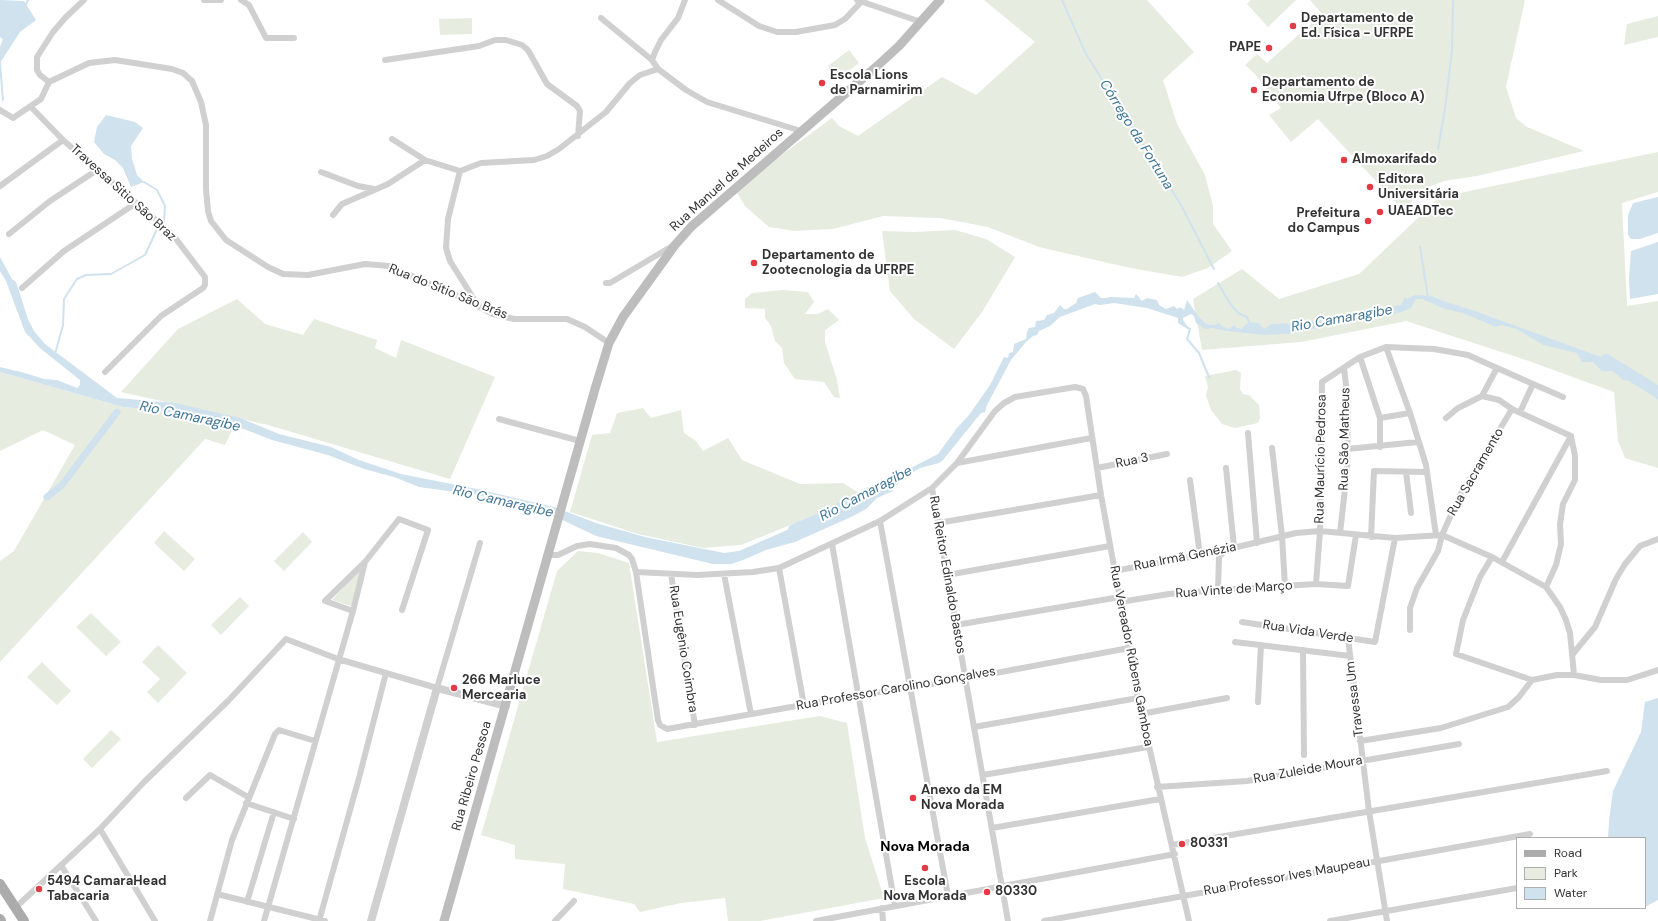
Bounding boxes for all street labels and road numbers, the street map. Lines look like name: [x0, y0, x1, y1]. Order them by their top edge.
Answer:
street label: Rua Manuel de Medeiros: [667, 125, 787, 235]
street label: Travessa Sitio São Braz: [67, 141, 179, 245]
street label: Rua do Sítio São Brás: [386, 261, 510, 323]
street label: Rua São Matheus: [1336, 387, 1354, 491]
street label: Rua Maurício Pedrosa: [1312, 394, 1330, 524]
street label: Rua Sacramento: [1445, 425, 1507, 519]
street label: Rua 3: [1114, 450, 1150, 472]
street label: Rua Reitor Edinaldo Bastos: [925, 495, 969, 655]
street label: Rua Irmã Genézia: [1133, 539, 1237, 575]
street label: Rua Vereador Rúbens Gamboa: [1106, 564, 1156, 748]
street label: Rua Vinte de Março: [1175, 578, 1293, 602]
street label: Rua Eugênio Coimbra: [665, 584, 701, 714]
street label: Rua Vida Verde: [1262, 617, 1354, 647]
street label: Travessa Um: [1343, 660, 1367, 738]
street label: Rua Professor Carolino Gonçalves: [795, 664, 997, 714]
street label: Rua Ribeiro Pessoa: [449, 719, 495, 833]
street label: Rua Zuleide Moura: [1252, 753, 1364, 787]
street label: Rua Professor Ives Maupeau: [1203, 855, 1371, 899]

